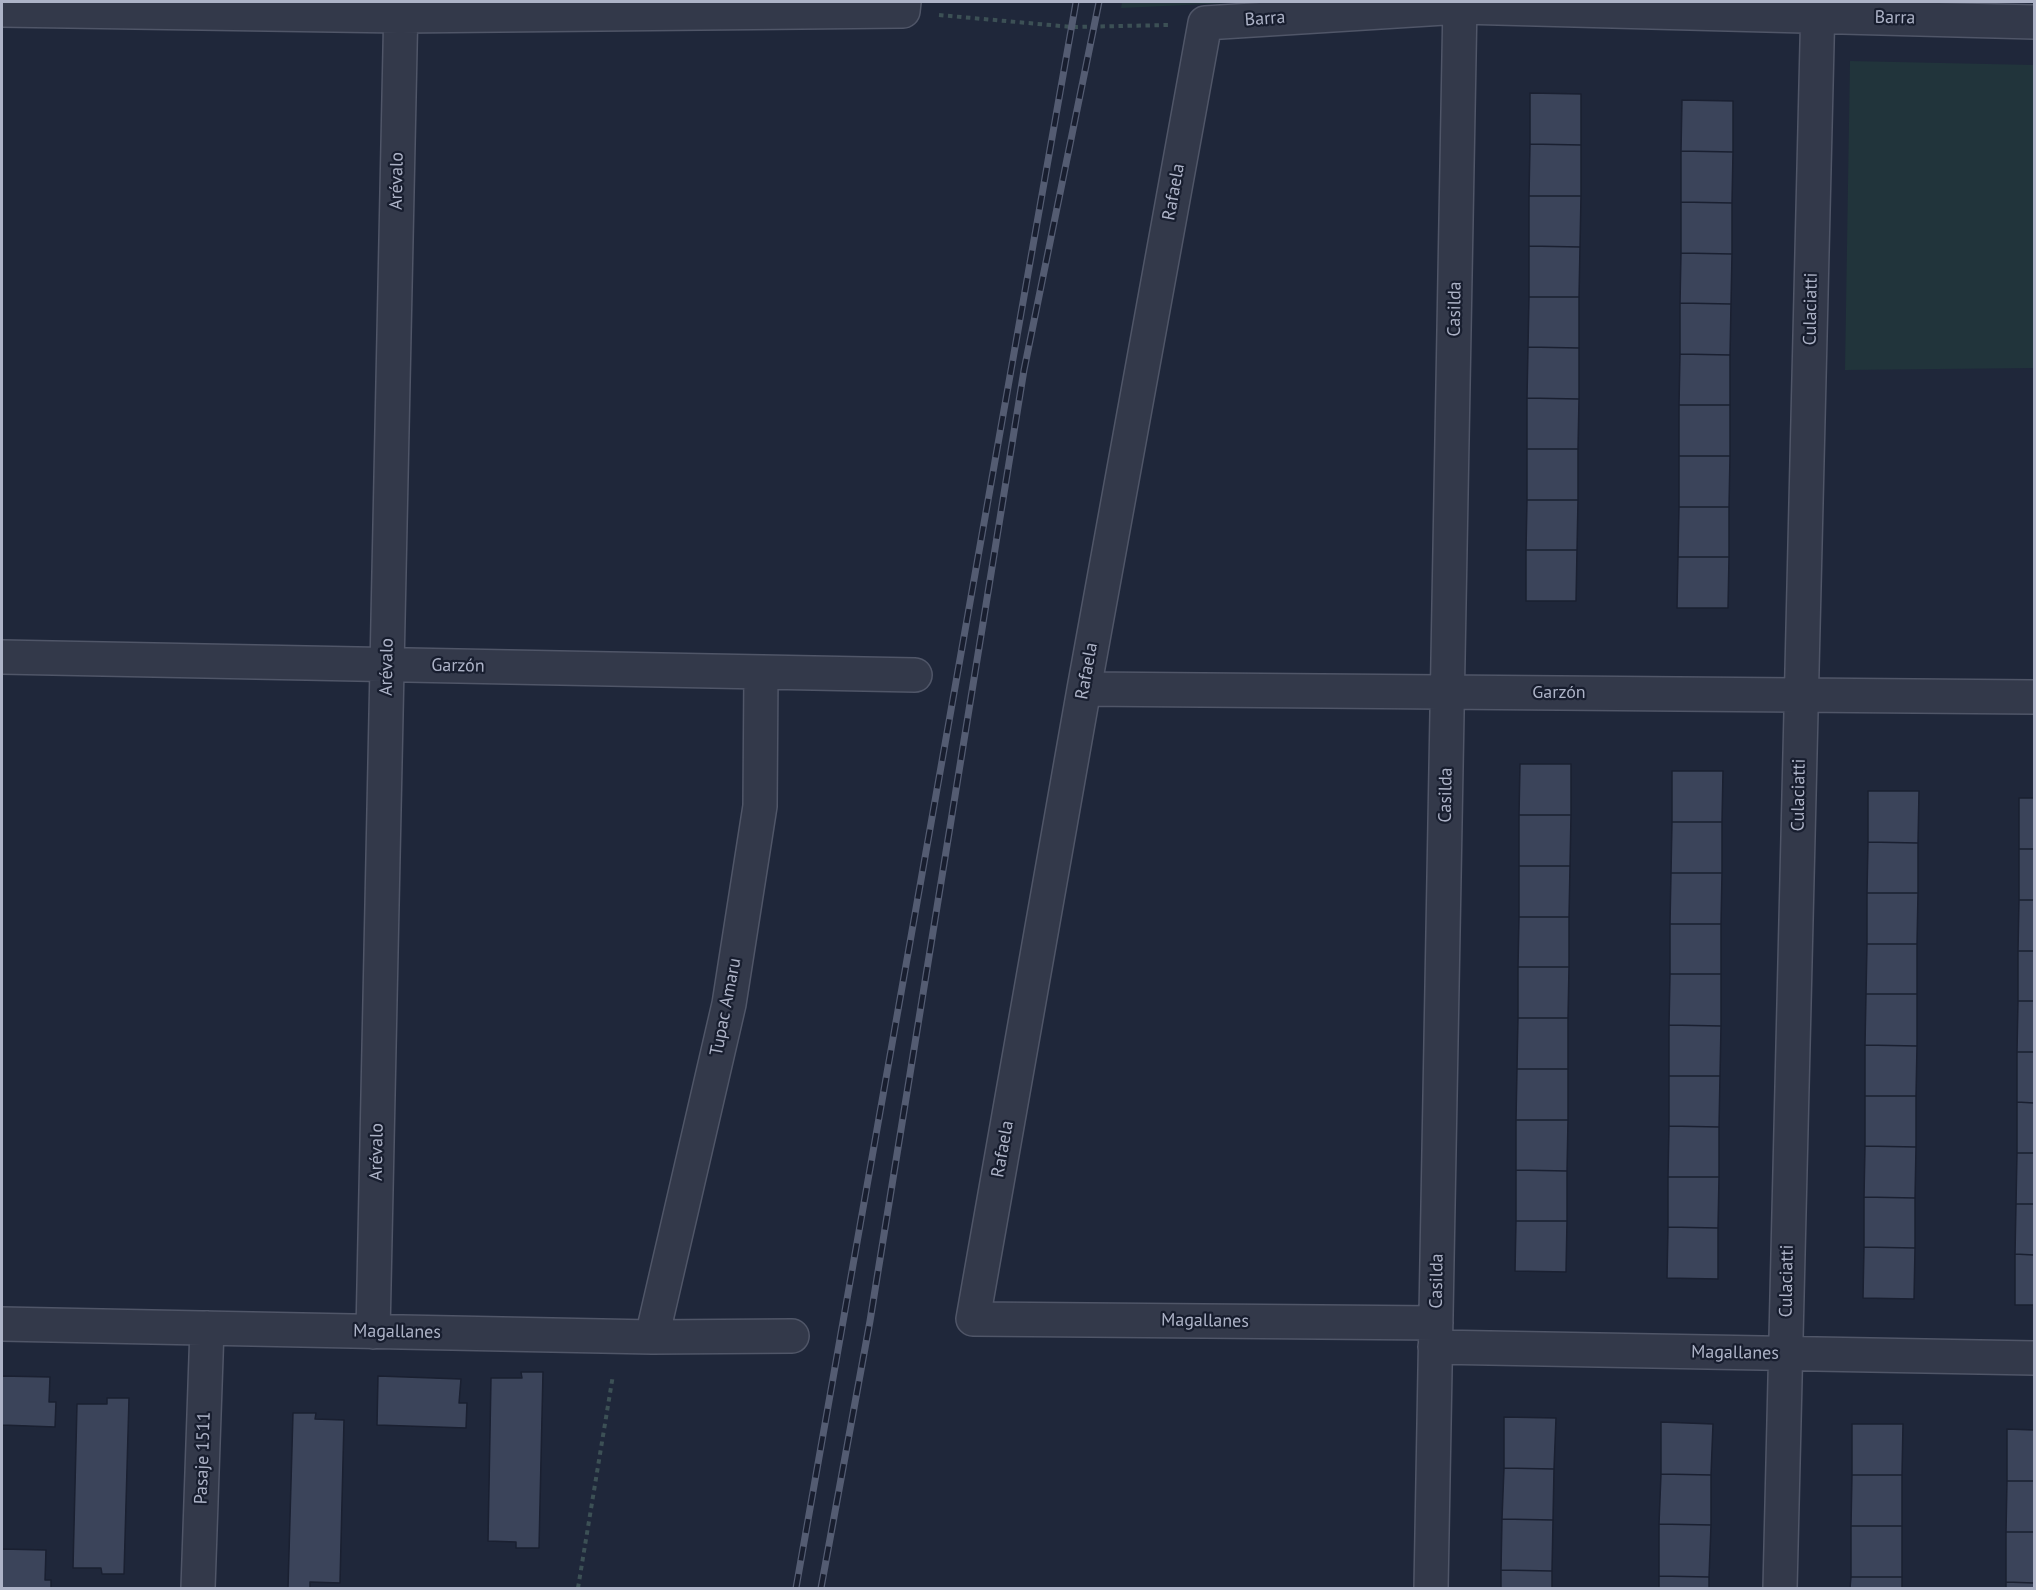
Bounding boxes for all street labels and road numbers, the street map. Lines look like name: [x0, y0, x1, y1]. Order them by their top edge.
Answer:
street label: Barra: [1244, 7, 1286, 31]
street label: Barra: [1875, 7, 1915, 29]
street label: Arévalo: [386, 152, 408, 210]
street label: Rafaela: [1158, 162, 1190, 222]
street label: Culaciatti: [1800, 272, 1822, 346]
street label: Casilda: [1444, 281, 1466, 337]
street label: Arévalo: [376, 638, 398, 696]
street label: Rafaela: [1071, 641, 1103, 701]
street label: Garzón: [431, 655, 485, 677]
street label: Garzón: [1532, 682, 1586, 704]
street label: Culaciatti: [1788, 758, 1810, 832]
street label: Casilda: [1435, 767, 1457, 823]
street label: Tupac Amaru: [706, 956, 746, 1058]
street label: Rafaela: [987, 1119, 1019, 1179]
street label: Arévalo: [366, 1123, 388, 1181]
street label: Culaciatti: [1776, 1244, 1798, 1318]
street label: Casilda: [1426, 1253, 1448, 1309]
street label: Magallanes: [1161, 1309, 1249, 1333]
street label: Magallanes: [353, 1320, 441, 1344]
street label: Magallanes: [1691, 1341, 1779, 1365]
street label: Pasaje 1511: [191, 1411, 215, 1505]

